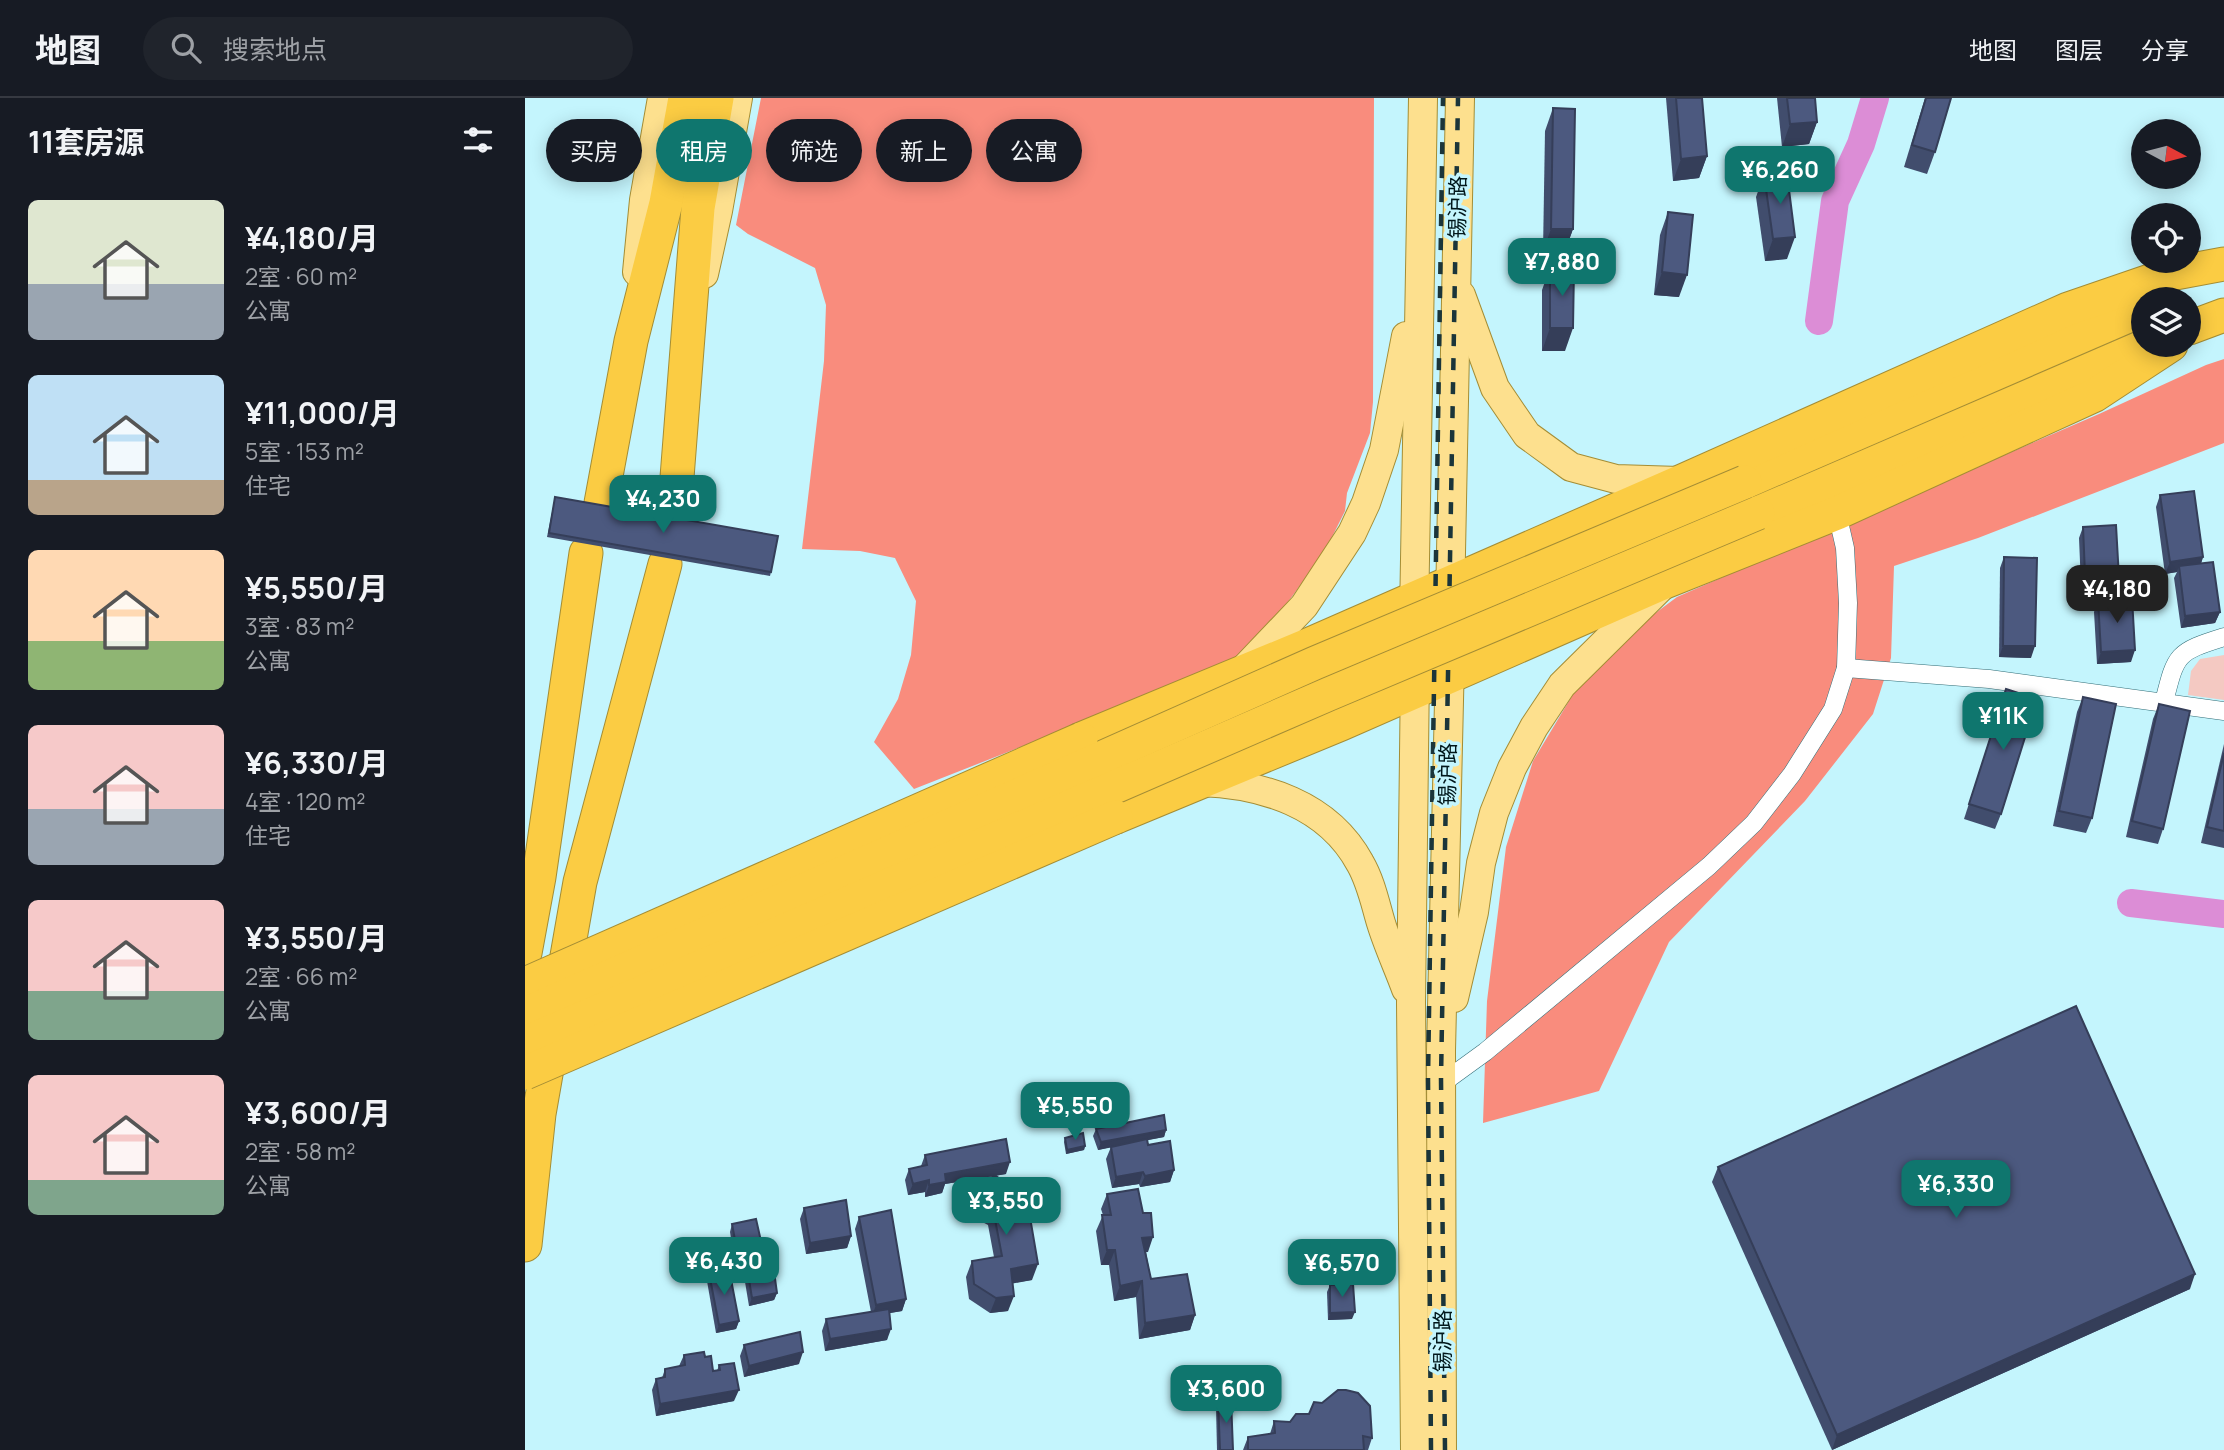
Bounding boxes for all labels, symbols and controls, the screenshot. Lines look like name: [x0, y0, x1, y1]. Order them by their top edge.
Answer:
search box: [143, 17, 633, 80]
text: 地图: [35, 27, 101, 72]
icon: search: [167, 29, 205, 67]
text: 搜索地点: [223, 31, 327, 67]
text: 地图: [1969, 33, 2017, 66]
text: 图层: [2055, 33, 2103, 66]
text: 分享: [2141, 33, 2189, 66]
chip: 买房: [546, 119, 642, 182]
chip: 租房: [656, 119, 752, 182]
chip: 筛选: [766, 119, 862, 182]
chip: 新上: [876, 119, 972, 182]
chip: 公寓: [986, 119, 1082, 182]
north arrow: [2131, 119, 2201, 189]
map controls: [2131, 119, 2201, 357]
text: 11套房源: [28, 121, 144, 162]
icon: filters: [459, 121, 497, 159]
pin: ¥6,260: [1723, 146, 1837, 206]
text: ¥6,260: [1741, 153, 1819, 185]
street label: 锡沪路: [1442, 175, 1472, 239]
button: locate: [2131, 203, 2201, 273]
text: ¥4,180/月: [245, 217, 379, 258]
icon: home: [84, 228, 168, 312]
pin: ¥7,880: [1505, 238, 1619, 298]
text: ¥7,880: [1524, 245, 1600, 277]
text: 2室 · 60 m²: [245, 260, 357, 292]
button: layers: [2131, 287, 2201, 357]
text: 公寓: [245, 294, 291, 326]
text: ¥11,000/月: [245, 392, 400, 433]
icon: home: [84, 403, 168, 487]
text: 5室 · 153 m²: [245, 435, 364, 467]
text: 住宅: [245, 469, 291, 501]
pin: ¥4,230: [606, 476, 720, 535]
text: ¥4,230: [625, 482, 701, 514]
pin: ¥4,180: [2060, 566, 2174, 625]
text: ¥5,550/月: [245, 567, 388, 608]
text: ¥4,180: [2082, 572, 2152, 604]
icon: home: [84, 578, 168, 662]
text: 3室 · 83 m²: [245, 610, 355, 642]
text: 公寓: [245, 644, 291, 676]
pin: ¥11K: [1962, 692, 2044, 752]
text: ¥11K: [1978, 699, 2028, 731]
text: ¥6,330/月: [245, 742, 389, 783]
street label: 锡沪路: [1432, 742, 1462, 806]
icon: home: [84, 753, 168, 837]
text: 4室 · 120 m²: [245, 785, 365, 817]
text: 住宅: [245, 819, 291, 851]
text: ¥3,550/月: [245, 917, 388, 958]
icon: home: [84, 928, 168, 1012]
text: 2室 · 66 m²: [245, 960, 357, 992]
text: 公寓: [245, 994, 291, 1026]
pin: ¥5,550: [1018, 1082, 1132, 1142]
text: ¥5,550: [1037, 1089, 1113, 1121]
text: ¥3,600/月: [245, 1092, 391, 1133]
icon: home: [84, 1103, 168, 1187]
text: 2室 · 58 m²: [245, 1135, 355, 1167]
pin: ¥6,330: [1899, 1160, 2013, 1220]
text: ¥6,330: [1917, 1167, 1995, 1199]
text: 公寓: [245, 1169, 291, 1201]
pin: ¥3,550: [949, 1178, 1063, 1237]
text: ¥3,550: [968, 1184, 1044, 1216]
pin: ¥6,430: [667, 1238, 781, 1297]
pin: ¥6,570: [1285, 1240, 1399, 1299]
text: ¥6,430: [685, 1244, 763, 1276]
text: ¥6,570: [1304, 1246, 1380, 1278]
street label: 锡沪路: [1428, 1310, 1456, 1373]
pin: ¥3,600: [1169, 1366, 1283, 1425]
text: ¥3,600: [1187, 1372, 1265, 1404]

